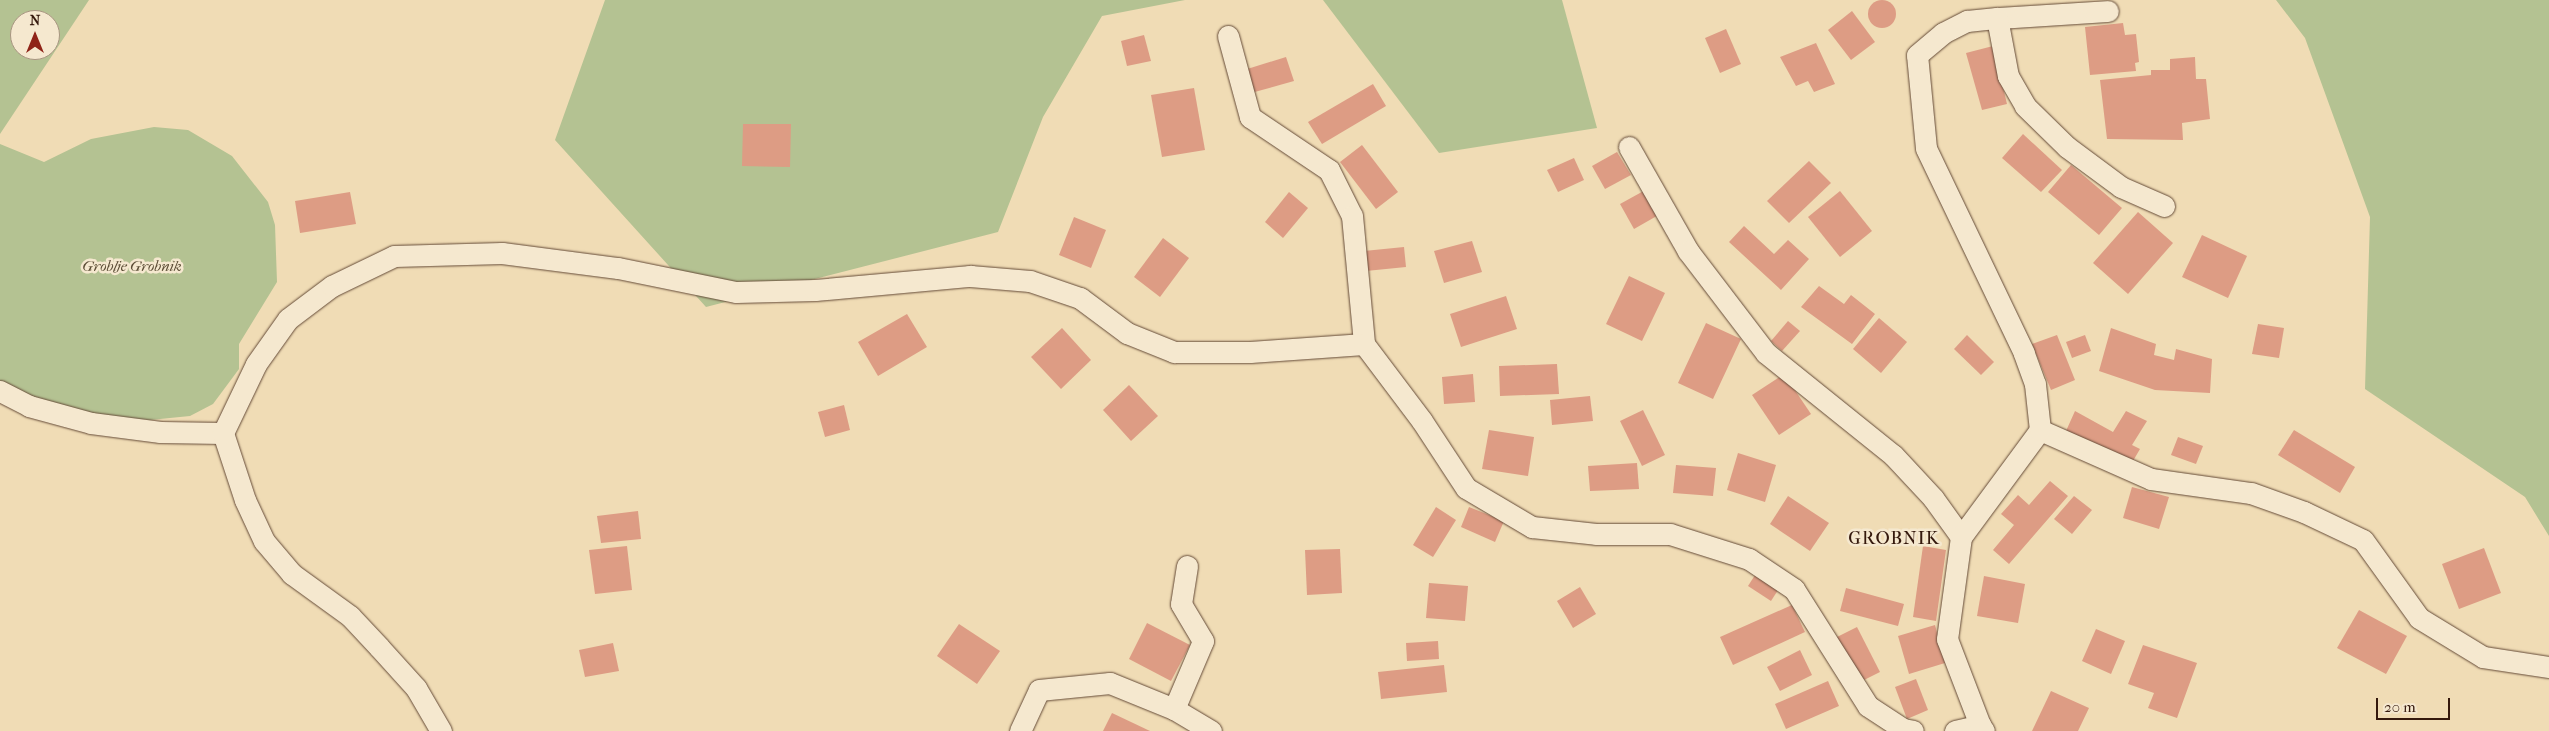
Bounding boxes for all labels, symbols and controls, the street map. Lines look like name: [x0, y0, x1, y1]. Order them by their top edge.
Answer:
north arrow: [10, 10, 60, 60]
text: N: [30, 12, 40, 29]
park label: Groblje Grobnik: [82, 258, 182, 276]
district label: GROBNIK: [1847, 528, 1941, 550]
scale bar: [2379, 688, 2453, 720]
text: 20 m: [2384, 698, 2416, 716]

